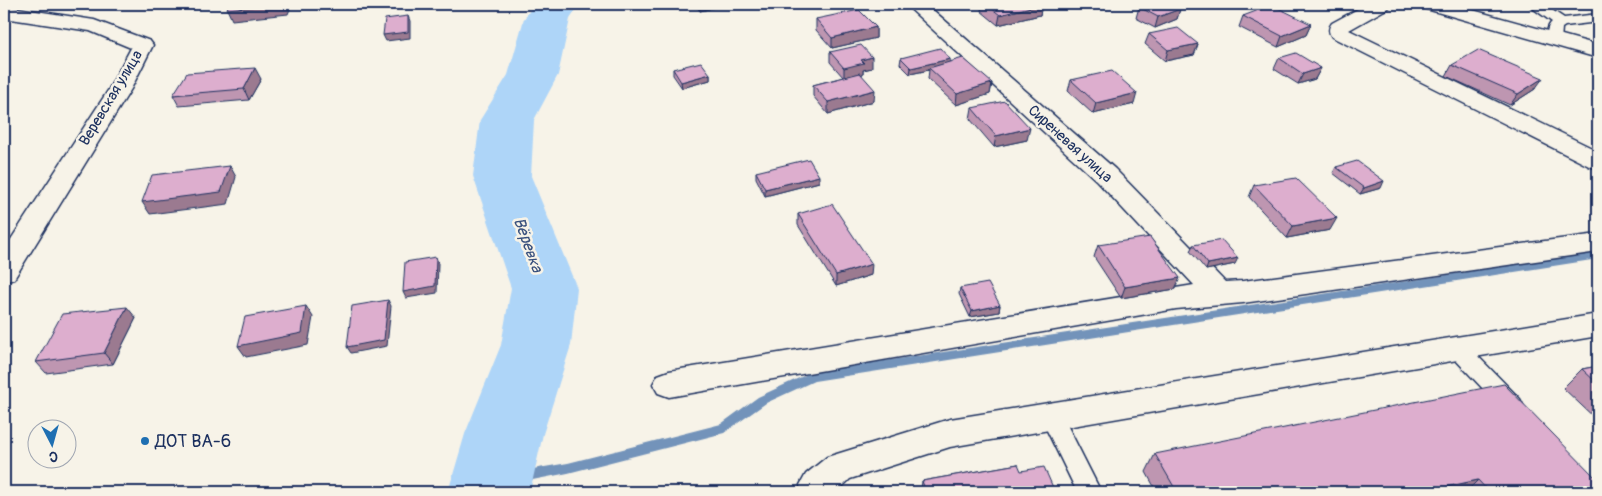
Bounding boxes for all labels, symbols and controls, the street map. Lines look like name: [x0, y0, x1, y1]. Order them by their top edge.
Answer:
street label: Веревская улица: [75, 47, 147, 149]
street label: Сиреневая улица: [1024, 101, 1116, 187]
water label: Вёревка: [509, 215, 548, 277]
north arrow: [28, 418, 78, 468]
place label: ДОТ ВА-6: [154, 430, 231, 453]
marker: ДОТ ВА-6: [139, 435, 151, 447]
text: С: [48, 448, 58, 465]

